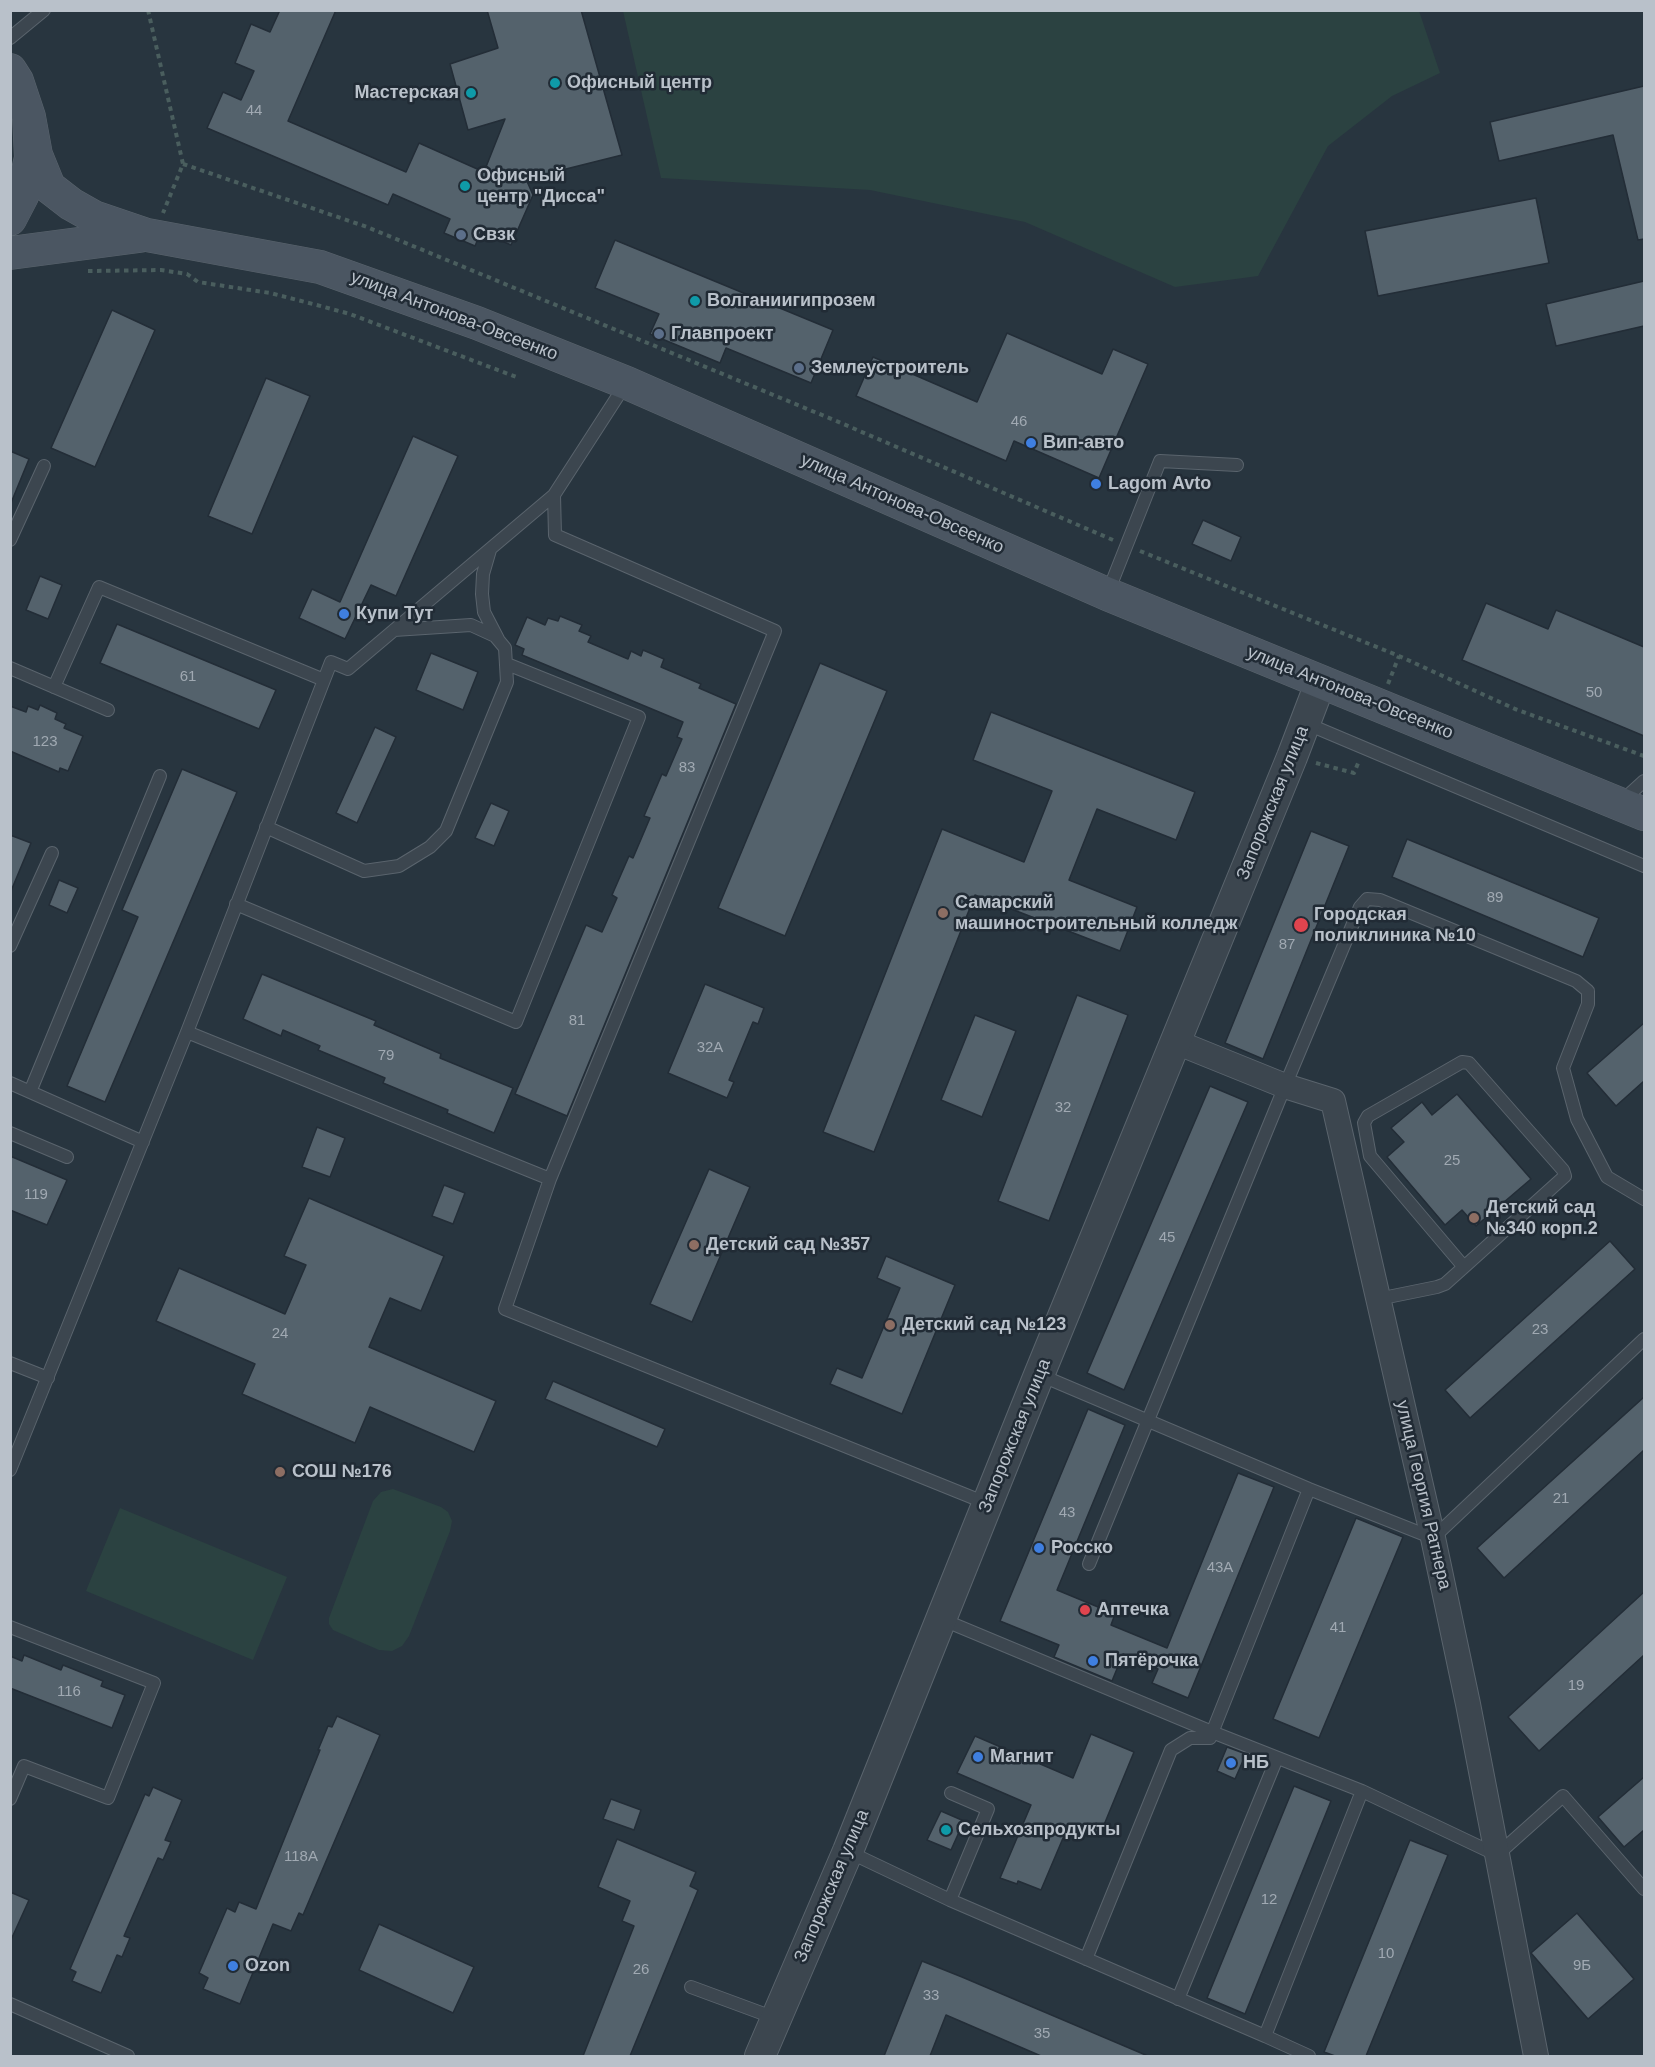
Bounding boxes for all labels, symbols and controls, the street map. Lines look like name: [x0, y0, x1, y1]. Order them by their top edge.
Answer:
place label: Офисный центр: [567, 72, 712, 94]
marker: Офисный центр: [548, 76, 562, 90]
place label: Мастерская: [354, 82, 459, 104]
marker: Мастерская: [464, 86, 478, 100]
house number: 44: [246, 102, 262, 120]
place label: Офисный центр "Дисса": [477, 165, 605, 207]
marker: Офисный центр "Дисса": [458, 179, 472, 193]
place label: Свзк: [473, 224, 515, 246]
marker: Свзк: [454, 228, 468, 242]
street label: улица Антонова-Овсеенко: [347, 266, 561, 366]
place label: Волганиигипрозем: [707, 290, 875, 312]
marker: Волганиигипрозем: [688, 294, 702, 308]
place label: Главпроект: [671, 323, 774, 345]
marker: Главпроект: [652, 327, 666, 341]
place label: Землеустроитель: [811, 357, 969, 379]
marker: Землеустроитель: [792, 361, 806, 375]
house number: 46: [1011, 413, 1027, 431]
place label: Вип-авто: [1043, 432, 1124, 454]
marker: Вип-авто: [1024, 436, 1038, 450]
street label: улица Антонова-Овсеенко: [797, 449, 1007, 559]
place label: Lagom Avto: [1108, 473, 1211, 495]
marker: Lagom Avto: [1089, 477, 1103, 491]
place label: Купи Тут: [356, 603, 433, 625]
marker: Купи Тут: [337, 607, 351, 621]
street label: улица Антонова-Овсеенко: [1244, 642, 1456, 744]
house number: 61: [180, 668, 196, 686]
house number: 50: [1586, 684, 1602, 702]
street label: Запорожская улица: [1232, 723, 1314, 883]
house number: 123: [32, 733, 58, 751]
house number: 83: [679, 759, 695, 777]
house number: 89: [1487, 889, 1503, 907]
place label: Самарский машиностроительный колледж: [955, 892, 1237, 934]
place label: Городская поликлиника №10: [1314, 904, 1476, 946]
marker: Самарский машиностроительный колледж: [936, 906, 950, 920]
marker: Городская поликлиника №10: [1292, 916, 1310, 934]
house number: 87: [1279, 936, 1295, 954]
house number: 81: [569, 1012, 585, 1030]
house number: 32А: [697, 1039, 723, 1057]
house number: 79: [378, 1047, 394, 1065]
house number: 32: [1055, 1099, 1071, 1117]
house number: 25: [1444, 1152, 1460, 1170]
house number: 119: [24, 1186, 48, 1204]
place label: Детский сад №340 корп.2: [1486, 1197, 1598, 1240]
marker: Детский сад №340 корп.2: [1467, 1211, 1481, 1225]
house number: 45: [1159, 1229, 1175, 1247]
place label: Детский сад №357: [706, 1234, 870, 1256]
marker: Детский сад №357: [687, 1238, 701, 1252]
place label: Детский сад №123: [902, 1314, 1066, 1336]
marker: Детский сад №123: [883, 1318, 897, 1332]
house number: 23: [1532, 1321, 1548, 1339]
house number: 24: [272, 1325, 288, 1343]
street label: Запорожская улица: [974, 1356, 1056, 1516]
street label: улица Георгия Ратнера: [1391, 1398, 1455, 1592]
place label: СОШ №176: [292, 1461, 392, 1483]
marker: СОШ №176: [273, 1465, 287, 1479]
house number: 21: [1553, 1490, 1569, 1508]
house number: 43: [1059, 1504, 1075, 1522]
place label: Росско: [1051, 1537, 1113, 1559]
marker: Росско: [1032, 1541, 1046, 1555]
house number: 43А: [1207, 1559, 1233, 1577]
place label: Аптечка: [1097, 1599, 1169, 1621]
marker: Аптечка: [1078, 1603, 1092, 1617]
house number: 41: [1330, 1619, 1346, 1637]
place label: Пятёрочка: [1105, 1650, 1198, 1672]
marker: Пятёрочка: [1086, 1654, 1100, 1668]
house number: 19: [1568, 1677, 1584, 1695]
house number: 116: [57, 1683, 81, 1701]
place label: Магнит: [990, 1746, 1053, 1768]
marker: Магнит: [971, 1750, 985, 1764]
place label: НБ: [1243, 1752, 1269, 1774]
marker: НБ: [1224, 1756, 1238, 1770]
street label: Запорожская улица: [790, 1806, 874, 1966]
place label: Сельхозпродукты: [958, 1819, 1120, 1841]
marker: Сельхозпродукты: [939, 1823, 953, 1837]
house number: 118А: [284, 1848, 318, 1866]
house number: 12: [1261, 1891, 1277, 1909]
house number: 10: [1378, 1945, 1394, 1963]
place label: Ozon: [245, 1955, 290, 1977]
house number: 9Б: [1573, 1957, 1591, 1975]
marker: Ozon: [226, 1959, 240, 1973]
house number: 26: [633, 1961, 649, 1979]
house number: 33: [923, 1987, 939, 2005]
house number: 35: [1034, 2025, 1050, 2043]

